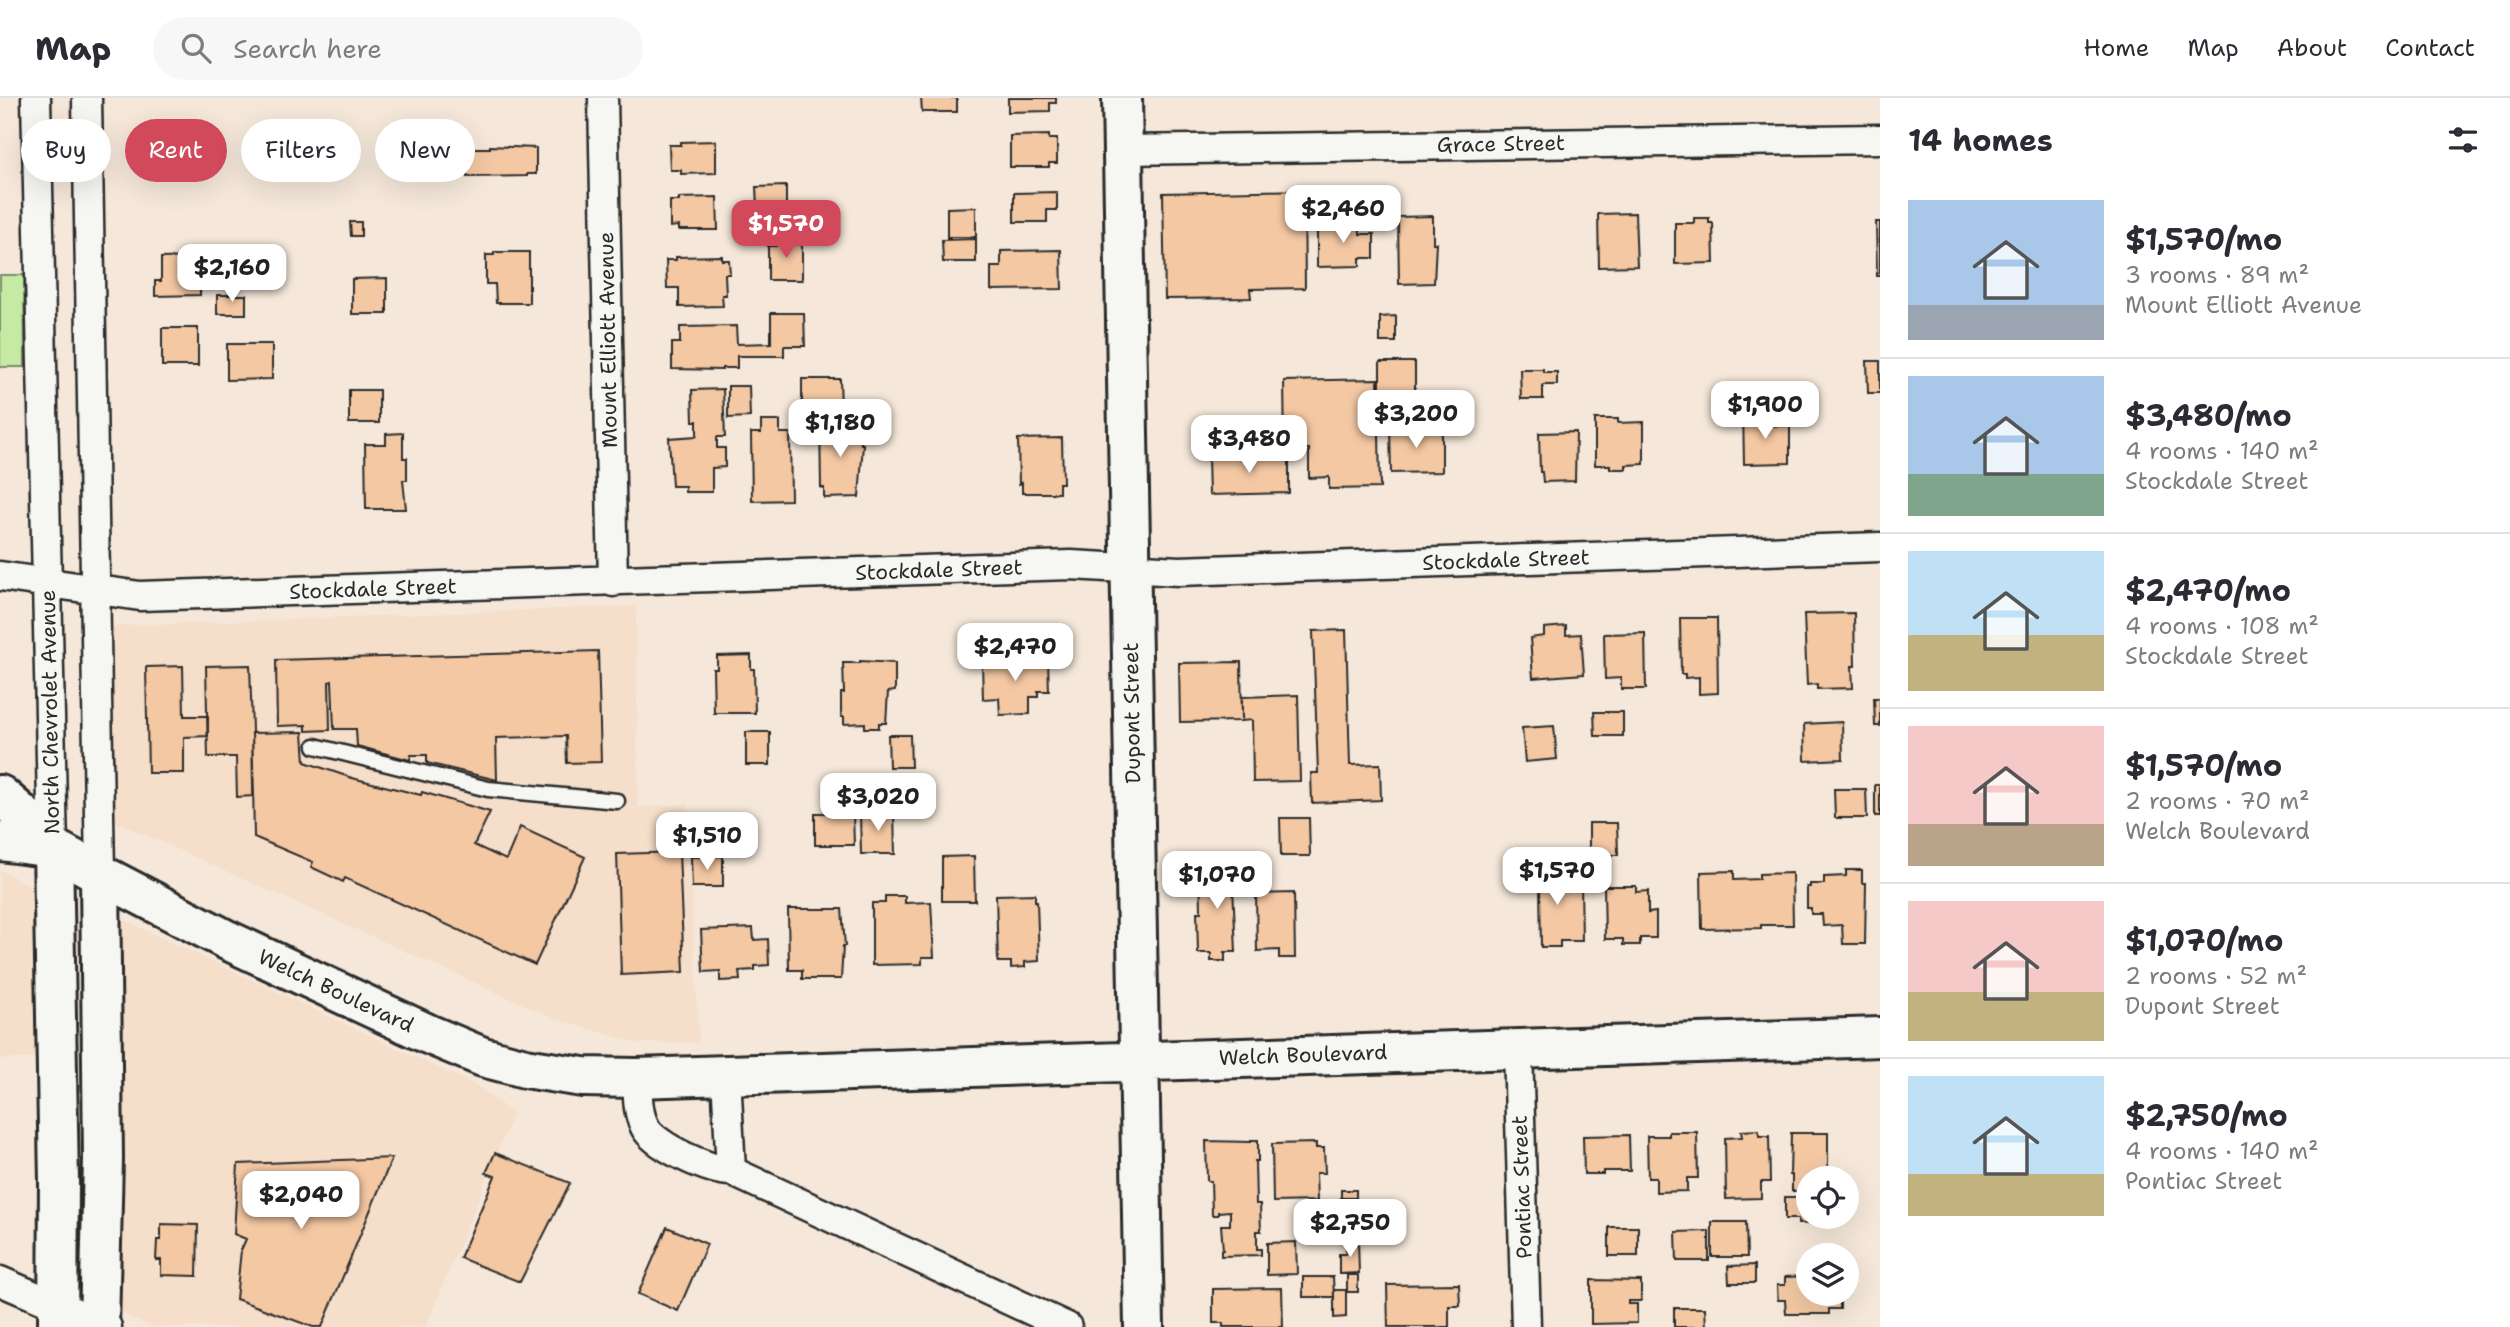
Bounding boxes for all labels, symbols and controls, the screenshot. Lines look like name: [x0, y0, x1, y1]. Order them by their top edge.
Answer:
search box: [153, 17, 643, 80]
text: Map: [35, 26, 111, 71]
icon: search: [177, 29, 215, 67]
text: Search here: [233, 31, 382, 66]
text: Home: [2083, 32, 2149, 64]
text: Map: [2187, 32, 2239, 64]
text: About: [2277, 32, 2347, 64]
text: Contact: [2385, 32, 2475, 64]
chip: Buy: [21, 119, 111, 182]
chip: Rent: [125, 119, 227, 182]
chip: Filters: [241, 119, 361, 182]
chip: New: [375, 119, 475, 182]
text: 14 homes: [1908, 120, 2053, 161]
icon: filters: [2444, 121, 2482, 159]
street label: Grace Street: [1437, 129, 1565, 159]
pin: $2,460: [1286, 186, 1400, 245]
text: $2,460: [1301, 193, 1385, 223]
pin: $1,570: [729, 200, 843, 260]
text: $1,570: [748, 208, 824, 238]
text: $1,570/mo: [2125, 219, 2282, 260]
icon: home: [1964, 228, 2048, 312]
street label: Mount Elliott Avenue: [592, 232, 624, 448]
pin: $2,160: [175, 244, 289, 304]
text: $2,160: [193, 252, 271, 282]
text: 3 rooms · 89 m²: [2125, 260, 2309, 290]
text: Mount Elliott Avenue: [2125, 290, 2362, 320]
pin: $1,900: [1708, 382, 1822, 441]
text: $1,900: [1727, 389, 1803, 419]
pin: $3,200: [1359, 390, 1473, 450]
text: $3,480/mo: [2125, 395, 2292, 436]
text: $3,200: [1374, 398, 1458, 428]
pin: $1,180: [783, 400, 897, 459]
icon: home: [1964, 404, 2048, 488]
text: $1,180: [805, 407, 875, 437]
pin: $3,480: [1192, 416, 1306, 475]
text: $3,480: [1207, 423, 1291, 453]
text: 4 rooms · 140 m²: [2125, 436, 2319, 466]
text: Stockdale Street: [2125, 466, 2309, 496]
street label: Stockdale Street: [1422, 543, 1590, 577]
street label: Stockdale Street: [855, 553, 1023, 587]
text: $2,470/mo: [2125, 570, 2291, 611]
street label: Stockdale Street: [289, 572, 457, 606]
icon: home: [1964, 579, 2048, 663]
street label: North Chevrolet Avenue: [34, 589, 66, 835]
text: 4 rooms · 108 m²: [2125, 611, 2319, 641]
pin: $2,470: [958, 624, 1072, 683]
text: $2,470: [973, 631, 1057, 661]
text: Stockdale Street: [2125, 641, 2309, 671]
street label: Dupont Street: [1117, 642, 1147, 784]
text: $1,570/mo: [2125, 745, 2282, 786]
icon: home: [1964, 754, 2048, 838]
pin: $3,020: [821, 774, 935, 833]
text: $3,020: [836, 781, 920, 811]
text: 2 rooms · 70 m²: [2125, 786, 2310, 816]
pin: $1,510: [650, 812, 764, 872]
text: Welch Boulevard: [2125, 816, 2310, 846]
text: $1,510: [672, 820, 742, 850]
pin: $1,570: [1500, 848, 1614, 907]
pin: $1,070: [1160, 852, 1274, 911]
text: $1,570: [1519, 855, 1595, 885]
text: $1,070: [1178, 859, 1256, 889]
text: $1,070/mo: [2125, 920, 2283, 961]
icon: home: [1964, 929, 2048, 1013]
street label: Welch Boulevard: [254, 943, 418, 1039]
text: 2 rooms · 52 m²: [2125, 961, 2307, 991]
text: Dupont Street: [2125, 991, 2280, 1021]
street label: Welch Boulevard: [1218, 1038, 1388, 1072]
text: $2,750/mo: [2125, 1095, 2288, 1136]
icon: home: [1964, 1104, 2048, 1188]
street label: Pontiac Street: [1506, 1115, 1538, 1259]
text: 4 rooms · 140 m²: [2125, 1136, 2319, 1166]
map controls: [1796, 1166, 1859, 1306]
button: locate: [1796, 1166, 1859, 1229]
text: Pontiac Street: [2125, 1166, 2282, 1196]
pin: $2,040: [244, 1172, 358, 1231]
text: $2,040: [258, 1179, 344, 1209]
pin: $2,750: [1293, 1200, 1407, 1259]
text: $2,750: [1309, 1207, 1391, 1237]
button: layers: [1796, 1243, 1859, 1306]

